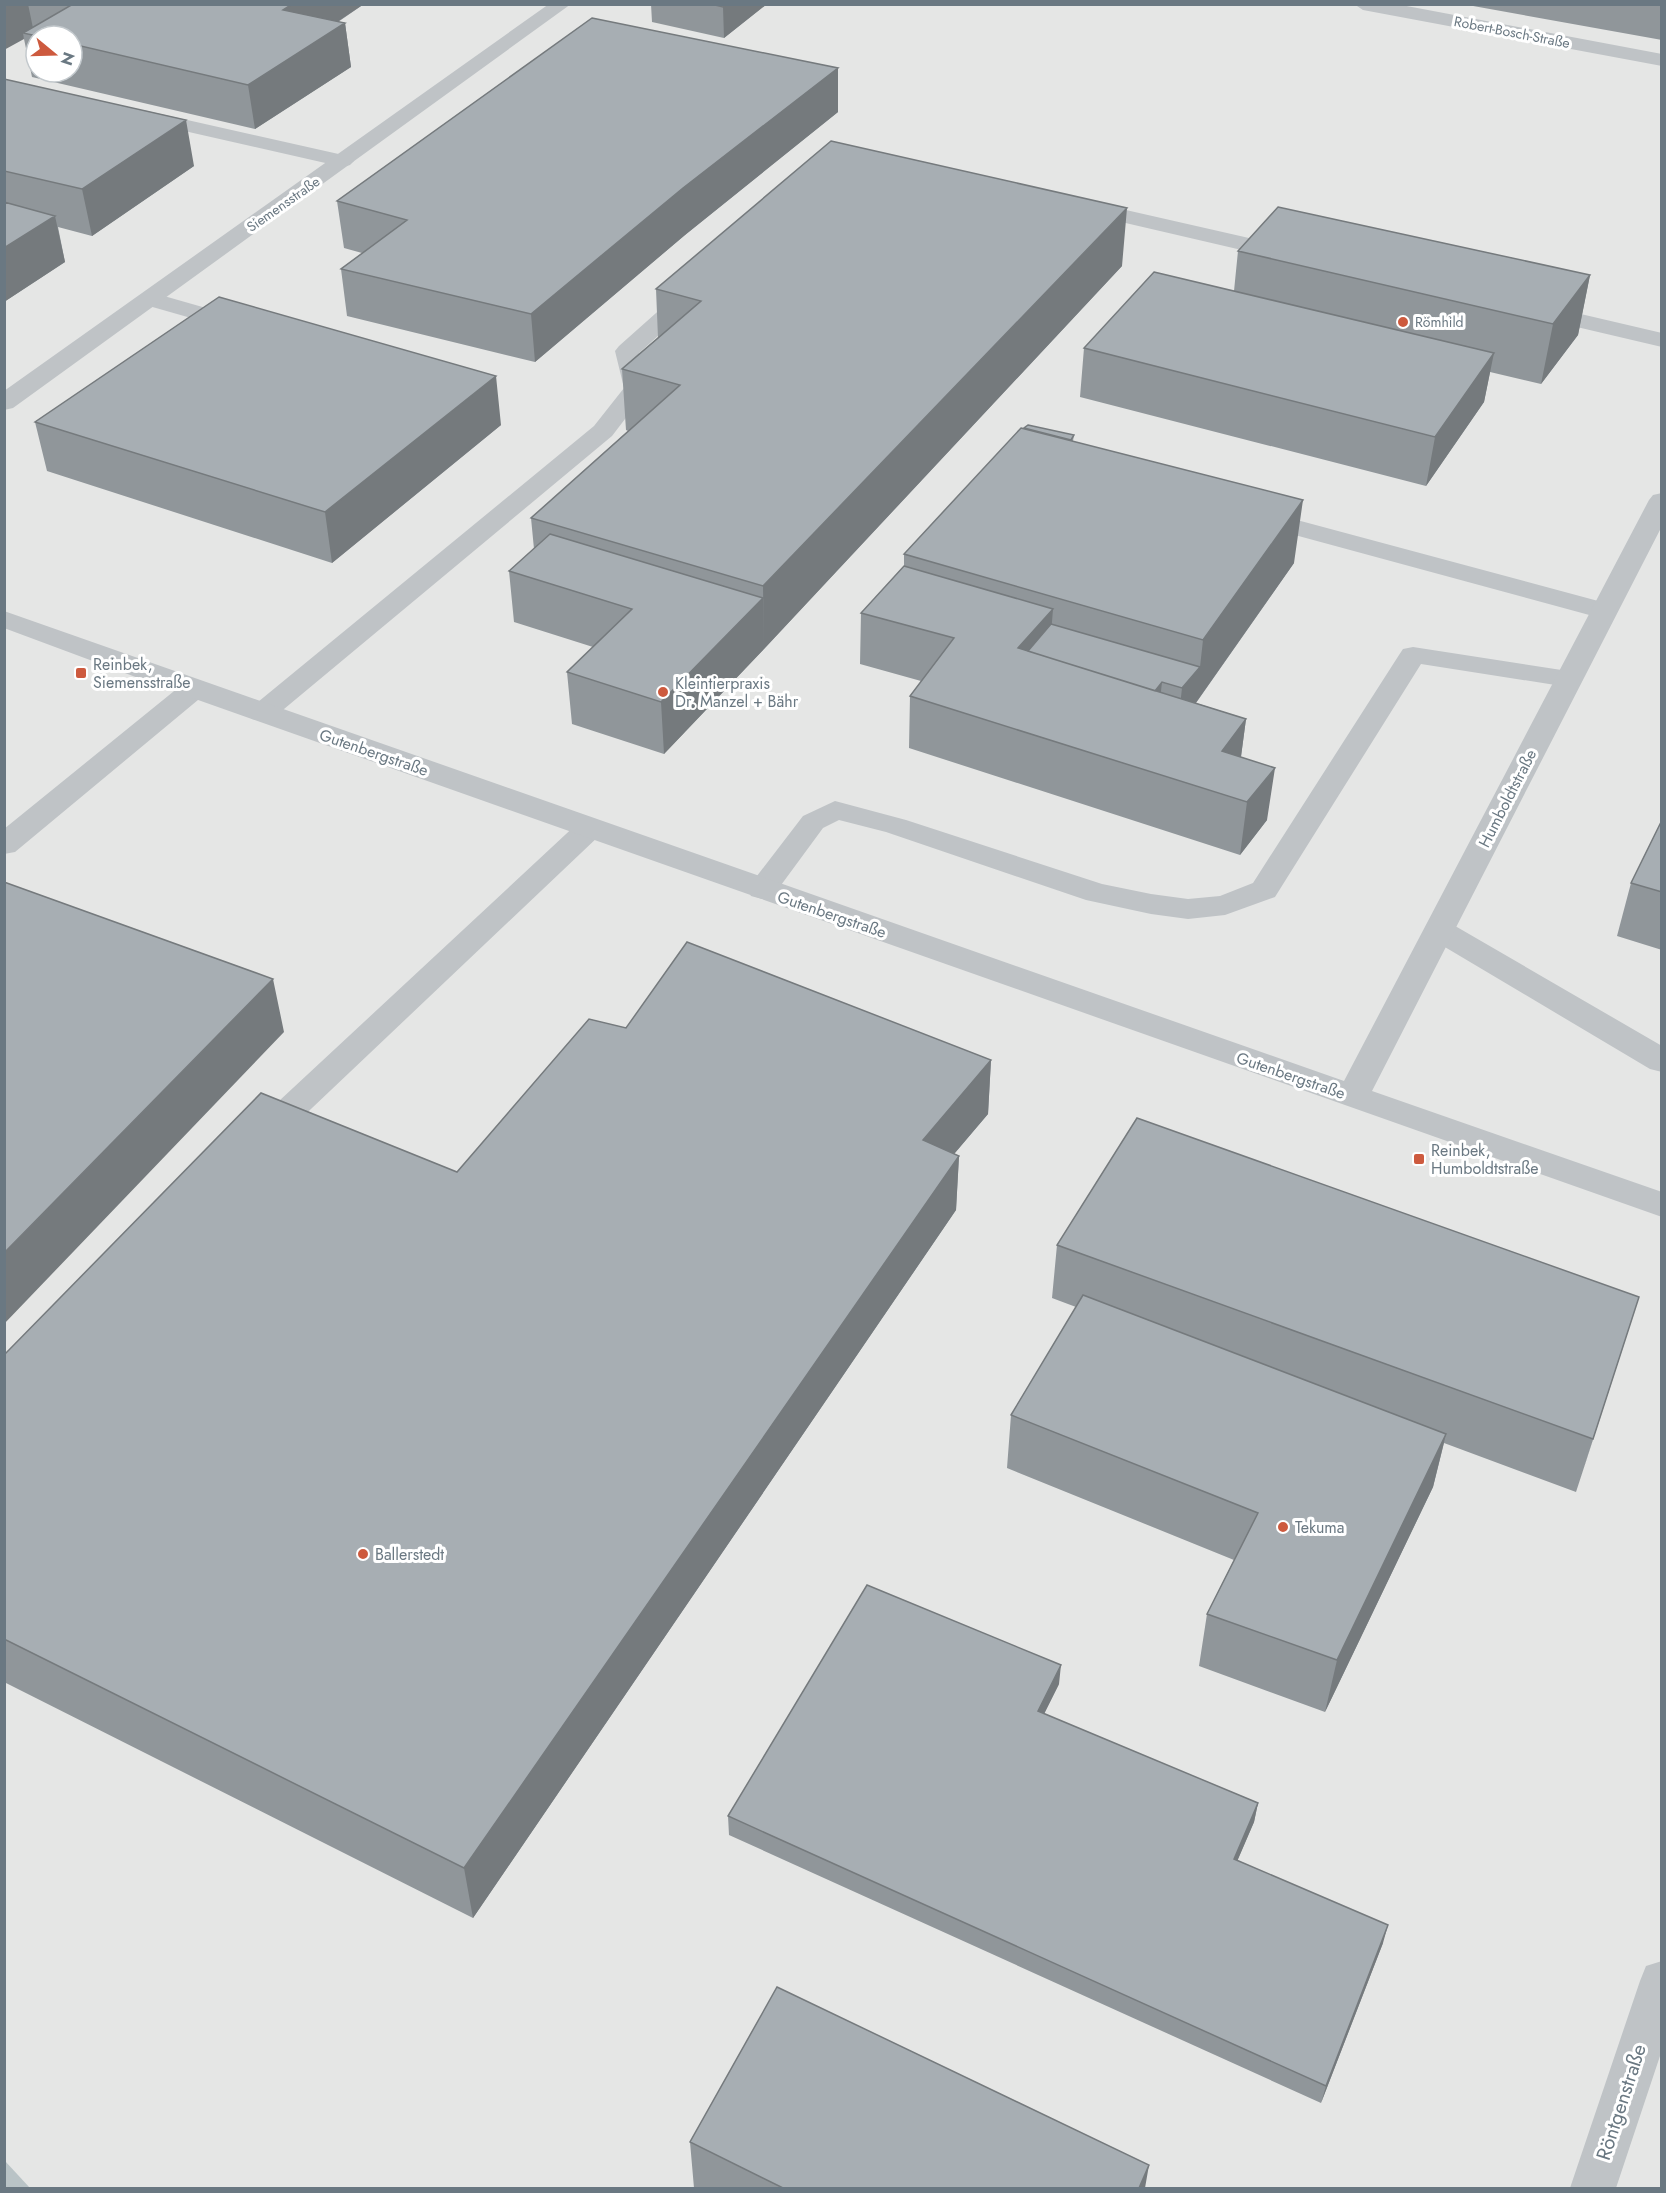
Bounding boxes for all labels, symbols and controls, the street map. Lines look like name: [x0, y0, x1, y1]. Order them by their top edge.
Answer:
street label: Robert-Bosch-Straße: [1452, 11, 1572, 53]
north arrow: [24, 24, 84, 84]
text: N: [55, 49, 81, 68]
street label: Siemensstraße: [242, 171, 324, 237]
place label: Römhild: [1415, 312, 1464, 332]
marker: Römhild: [1396, 315, 1410, 329]
place label: Reinbek, Siemensstraße: [93, 653, 191, 694]
marker: Reinbek, Siemensstraße: [74, 666, 88, 680]
place label: Kleintierpraxis Dr. Manzel + Bähr: [675, 672, 799, 713]
marker: Kleintierpraxis Dr. Manzel + Bähr: [656, 685, 670, 699]
street label: Gutenbergstraße: [316, 723, 431, 782]
street label: Humboldtstraße: [1473, 745, 1542, 851]
street label: Gutenbergstraße: [774, 885, 889, 944]
street label: Gutenbergstraße: [1233, 1046, 1348, 1105]
place label: Reinbek, Humboldtstraße: [1431, 1139, 1539, 1180]
marker: Reinbek, Humboldtstraße: [1412, 1152, 1426, 1166]
place label: Tekuma: [1295, 1516, 1345, 1539]
marker: Tekuma: [1276, 1520, 1290, 1534]
place label: Ballerstedt: [375, 1543, 444, 1566]
marker: Ballerstedt: [356, 1547, 370, 1561]
street label: Röntgenstraße: [1589, 2040, 1654, 2164]

